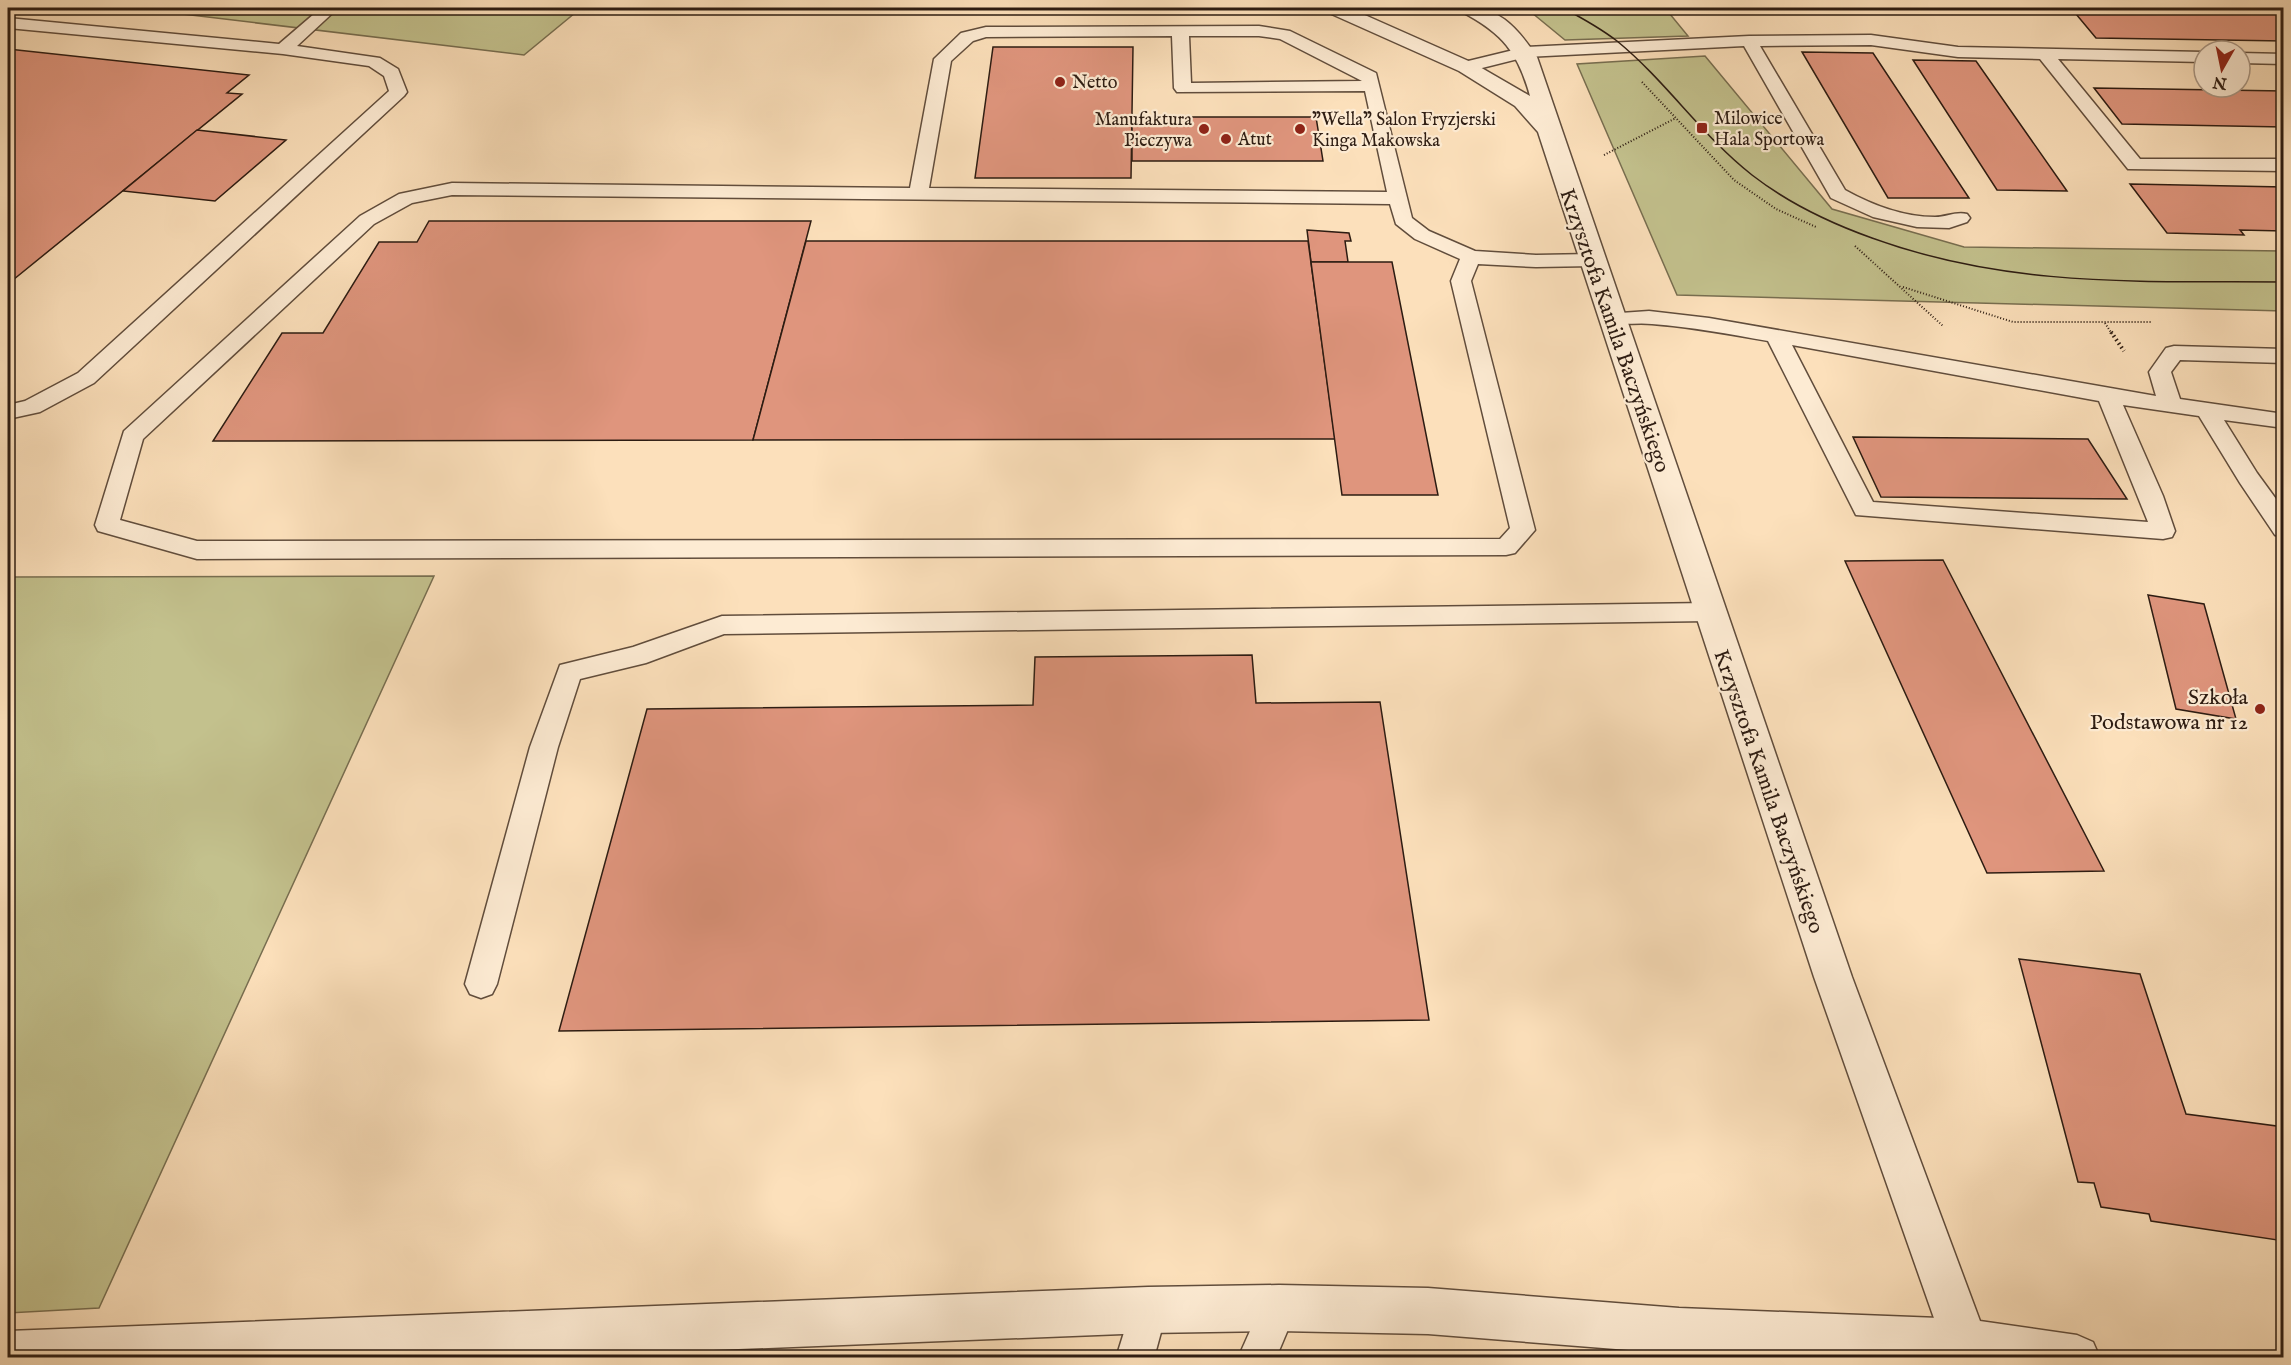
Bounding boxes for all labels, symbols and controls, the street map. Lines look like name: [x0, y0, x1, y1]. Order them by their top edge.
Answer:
north arrow: [2192, 39, 2252, 99]
text: N: [2211, 71, 2229, 93]
place label: Netto: [1072, 72, 1118, 95]
marker: Netto: [1053, 75, 1067, 89]
place label: Milowice Hala Sportowa: [1714, 108, 1825, 152]
place label: Manufaktura Pieczywa: [1095, 109, 1192, 153]
place label: "Wella" Salon Fryzjerski Kinga Makowska: [1312, 109, 1496, 153]
marker: Milowice Hala Sportowa: [1695, 121, 1709, 135]
marker: Manufaktura Pieczywa: [1197, 122, 1211, 136]
marker: "Wella" Salon Fryzjerski Kinga Makowska: [1293, 122, 1307, 136]
place label: Atut: [1237, 129, 1272, 152]
marker: Atut: [1219, 132, 1233, 146]
street label: Krzysztofa Kamila Baczyńskiego: [1552, 185, 1676, 476]
street label: Krzysztofa Kamila Baczyńskiego: [1706, 646, 1830, 937]
place label: Szkoła Podstawowa nr 12: [2090, 684, 2248, 737]
marker: Szkoła Podstawowa nr 12: [2253, 702, 2267, 716]

